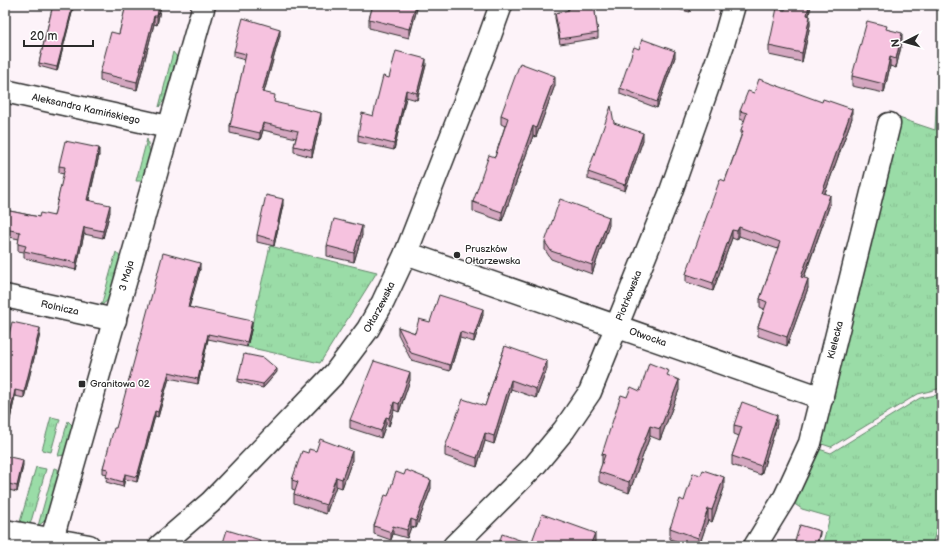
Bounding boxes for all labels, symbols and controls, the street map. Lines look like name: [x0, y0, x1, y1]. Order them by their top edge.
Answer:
scale bar: [24, 22, 93, 48]
north arrow: [885, 22, 925, 62]
text: 20 m: [30, 29, 57, 44]
text: N: [889, 38, 902, 48]
street label: Aleksandra Kamińskiego: [31, 91, 142, 127]
place label: Pruszków Ołtarzewska: [465, 243, 521, 267]
marker: Pruszków Ołtarzewska: [452, 250, 462, 260]
street label: 3 Maja: [117, 259, 137, 292]
street label: Piotrkowska: [613, 268, 645, 323]
street label: Ołtarzewska: [361, 280, 398, 335]
street label: Rolnicza: [40, 298, 80, 318]
street label: Kielecka: [825, 320, 846, 360]
street label: Otwocka: [627, 325, 668, 349]
place label: Granitowa 02: [90, 378, 150, 390]
marker: Granitowa 02: [77, 379, 87, 389]

